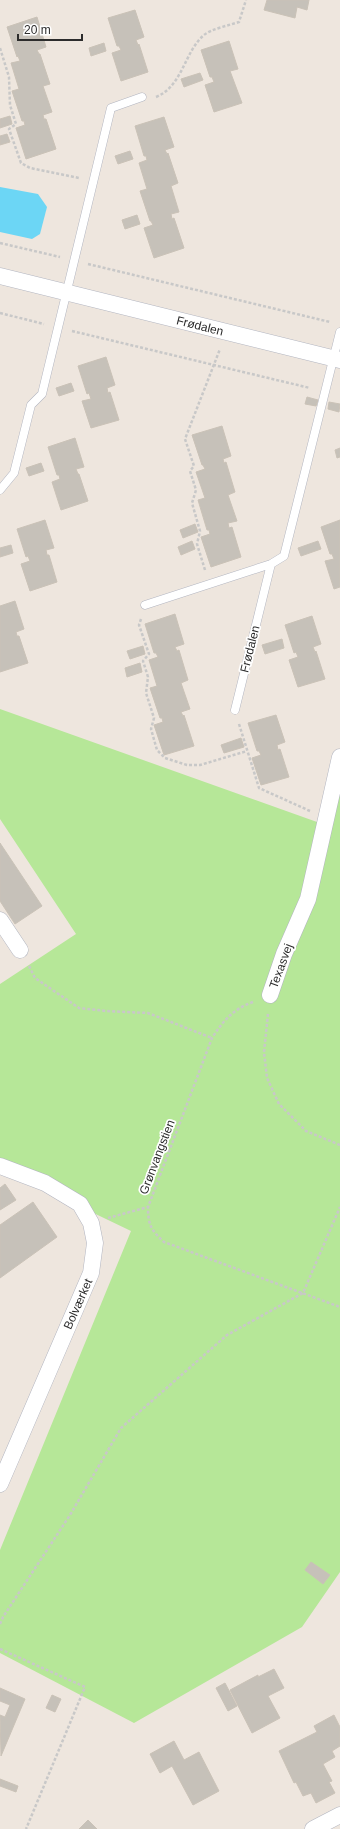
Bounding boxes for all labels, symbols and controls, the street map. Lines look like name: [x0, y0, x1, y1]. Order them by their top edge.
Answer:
scale bar: [18, 16, 82, 42]
text: 20 m: [24, 23, 51, 37]
street label: Frødalen: [175, 313, 225, 339]
street label: Frødalen: [237, 624, 263, 674]
street label: Texasvej: [266, 942, 296, 990]
street label: Grønvangstien: [136, 1118, 178, 1196]
street label: Bolværket: [61, 1276, 96, 1332]

